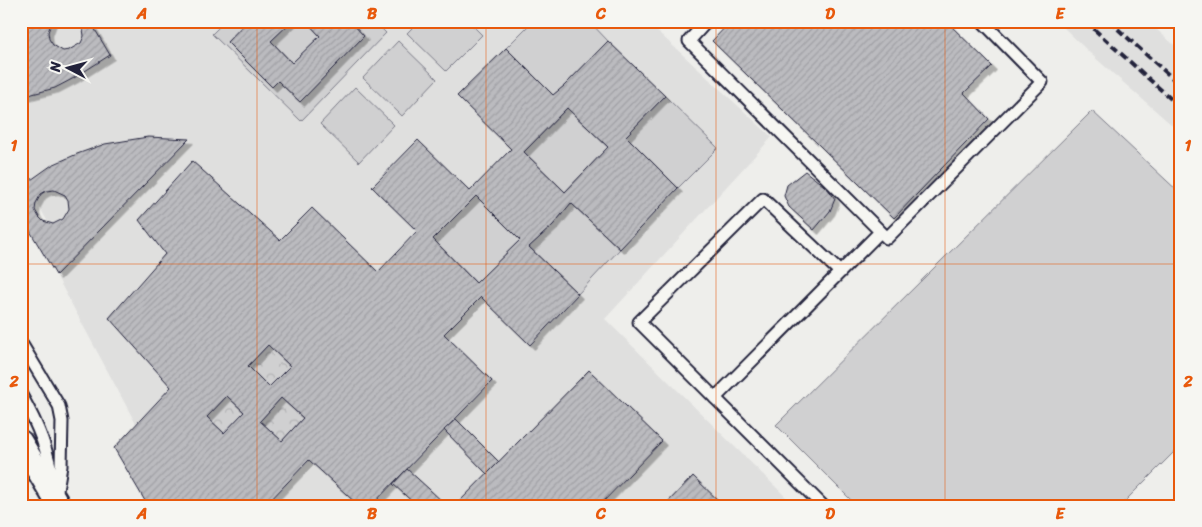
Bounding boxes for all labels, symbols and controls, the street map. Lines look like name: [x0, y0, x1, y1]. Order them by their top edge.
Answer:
text: A: [136, 0, 147, 28]
text: B: [367, 0, 378, 28]
text: C: [595, 0, 607, 28]
text: D: [825, 0, 835, 28]
text: E: [1056, 0, 1066, 28]
north arrow: [42, 42, 92, 92]
text: N: [43, 60, 69, 74]
text: 1: [11, 131, 18, 160]
text: 1: [1185, 131, 1192, 160]
text: 2: [8, 367, 19, 396]
text: 2: [1182, 367, 1193, 396]
text: A: [136, 499, 147, 527]
text: B: [367, 499, 378, 527]
text: C: [595, 499, 607, 527]
text: D: [825, 499, 835, 527]
text: E: [1056, 499, 1066, 527]

